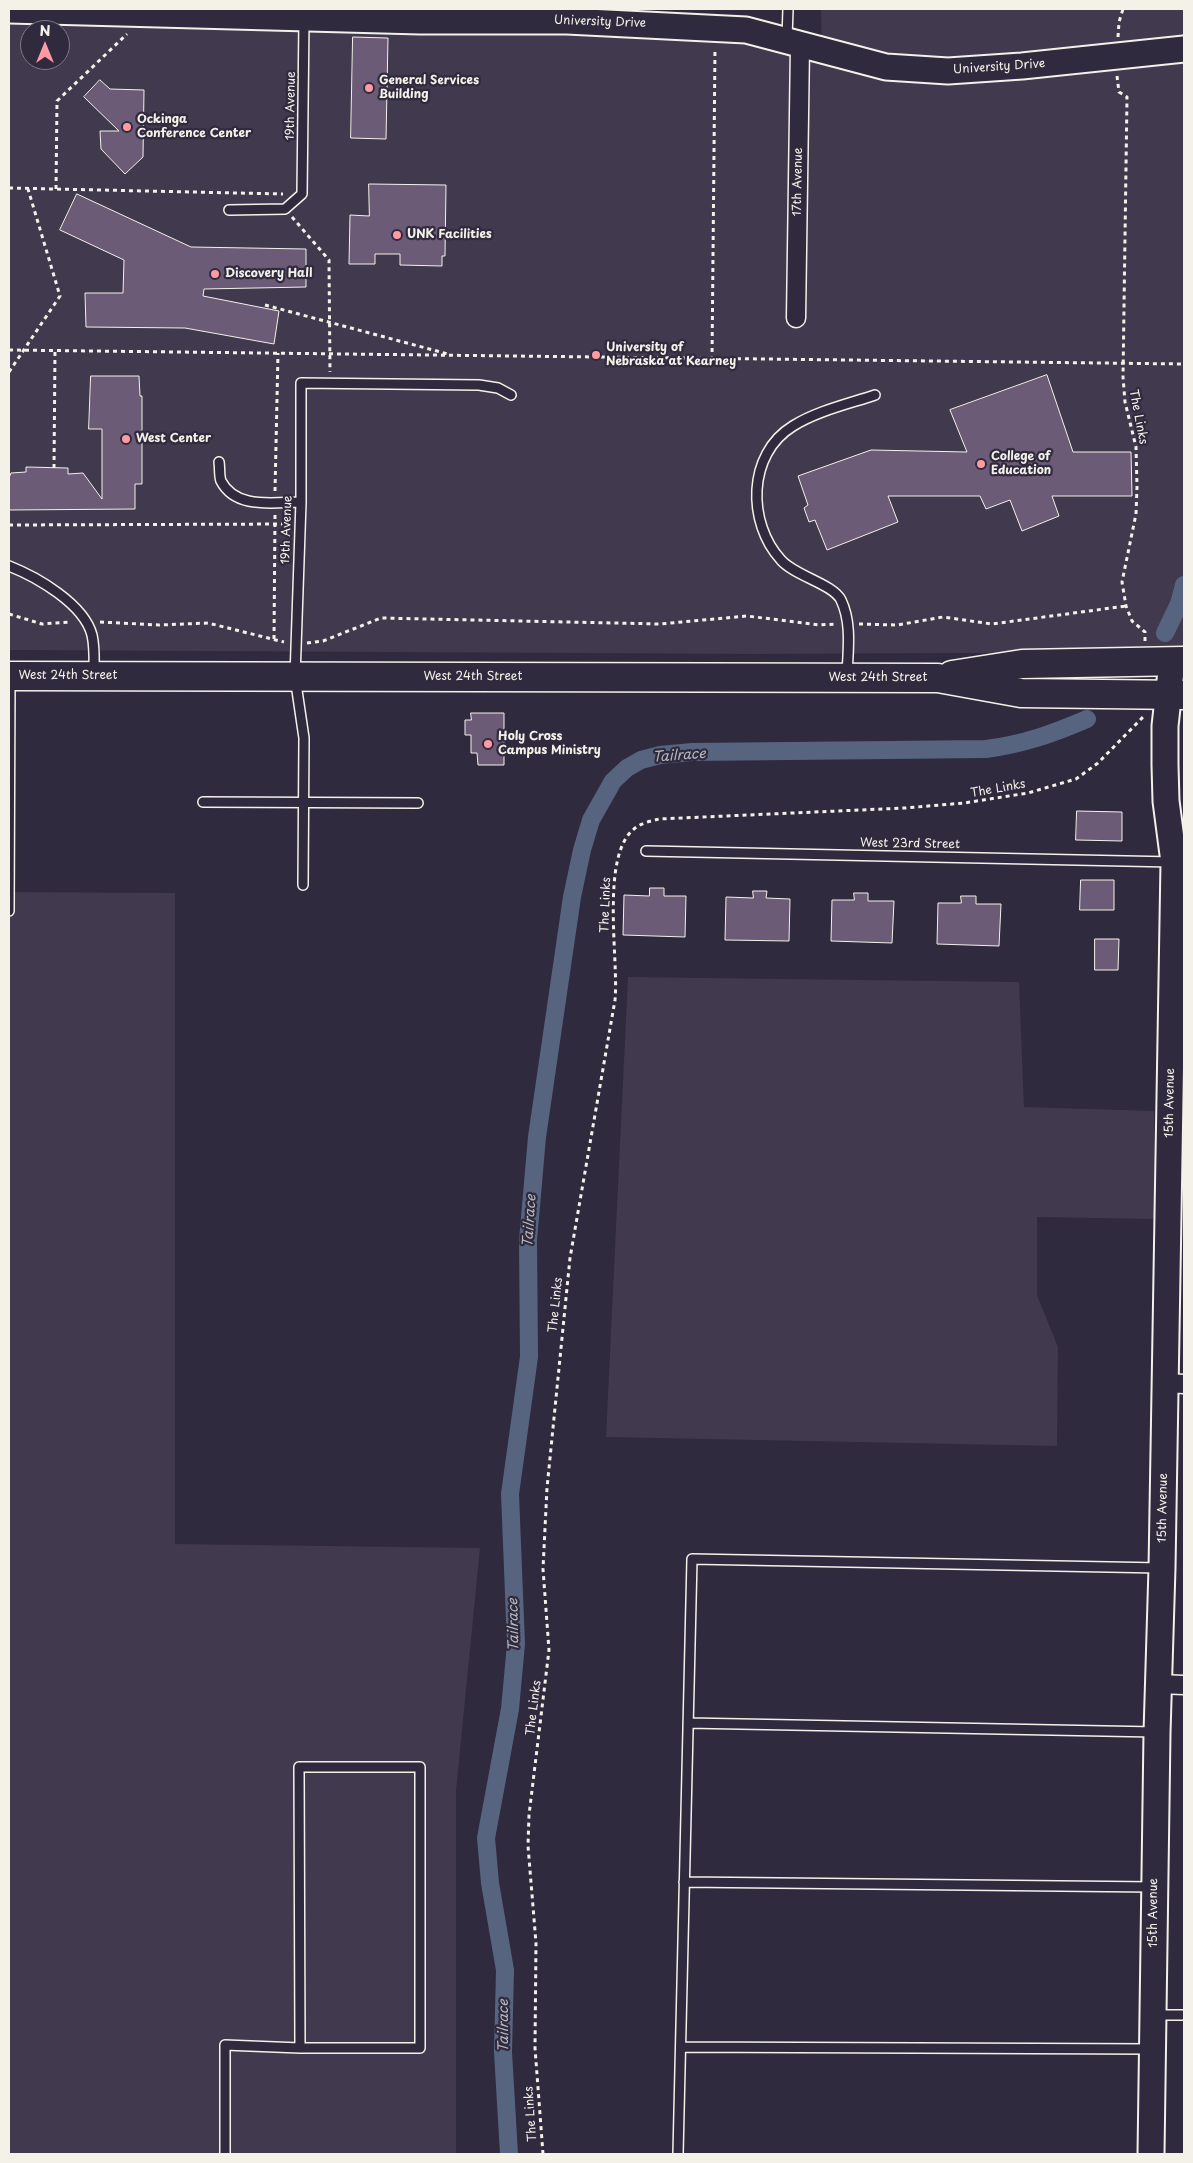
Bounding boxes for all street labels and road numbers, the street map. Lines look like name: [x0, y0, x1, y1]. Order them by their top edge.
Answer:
street label: University Drive: [554, 13, 646, 31]
street label: University Drive: [952, 57, 1046, 77]
street label: 19th Avenue: [283, 71, 299, 141]
street label: 17th Avenue: [790, 148, 806, 216]
street label: The Links: [1126, 388, 1150, 446]
street label: 19th Avenue: [279, 495, 295, 565]
street label: West 24th Street: [19, 669, 117, 683]
street label: West 24th Street: [424, 670, 522, 684]
street label: West 24th Street: [829, 671, 927, 685]
street label: The Links: [969, 777, 1027, 801]
street label: West 23rd Street: [860, 836, 960, 852]
street label: The Links: [598, 877, 614, 933]
street label: 15th Avenue: [1162, 1068, 1178, 1138]
street label: The Links: [546, 1277, 566, 1333]
street label: 15th Avenue: [1155, 1473, 1171, 1543]
street label: The Links: [523, 1680, 545, 1736]
street label: 15th Avenue: [1147, 1878, 1161, 1948]
street label: The Links: [522, 2086, 540, 2142]

